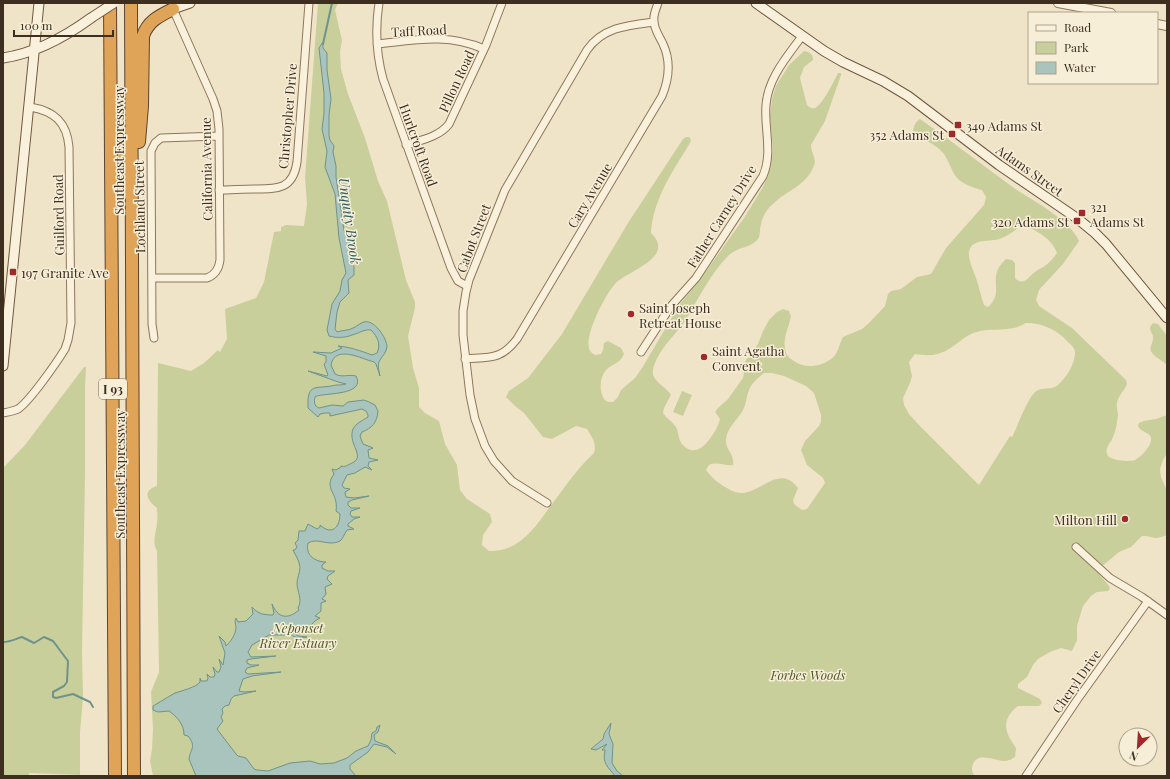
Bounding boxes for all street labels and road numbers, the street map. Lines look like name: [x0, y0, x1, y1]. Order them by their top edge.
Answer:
street label: Taff Road: [391, 20, 448, 40]
street label: Pillon Road: [434, 47, 478, 115]
street label: Christopher Drive: [274, 62, 300, 170]
street label: Southeast Expressway: [110, 85, 127, 215]
street label: Hurlcroft Road: [396, 101, 442, 189]
street label: California Avenue: [197, 117, 215, 221]
street label: Adams Street: [992, 140, 1067, 199]
street label: Cary Avenue: [563, 159, 615, 231]
street label: Lochland Street: [130, 160, 148, 253]
street label: Father Carney Drive: [683, 161, 760, 271]
street label: Guilford Road: [49, 174, 67, 256]
street label: Cabot Street: [452, 201, 494, 275]
road number: I 93: [99, 379, 127, 399]
street label: Southeast Expressway: [111, 409, 128, 539]
street label: Cheryl Drive: [1048, 645, 1104, 716]

